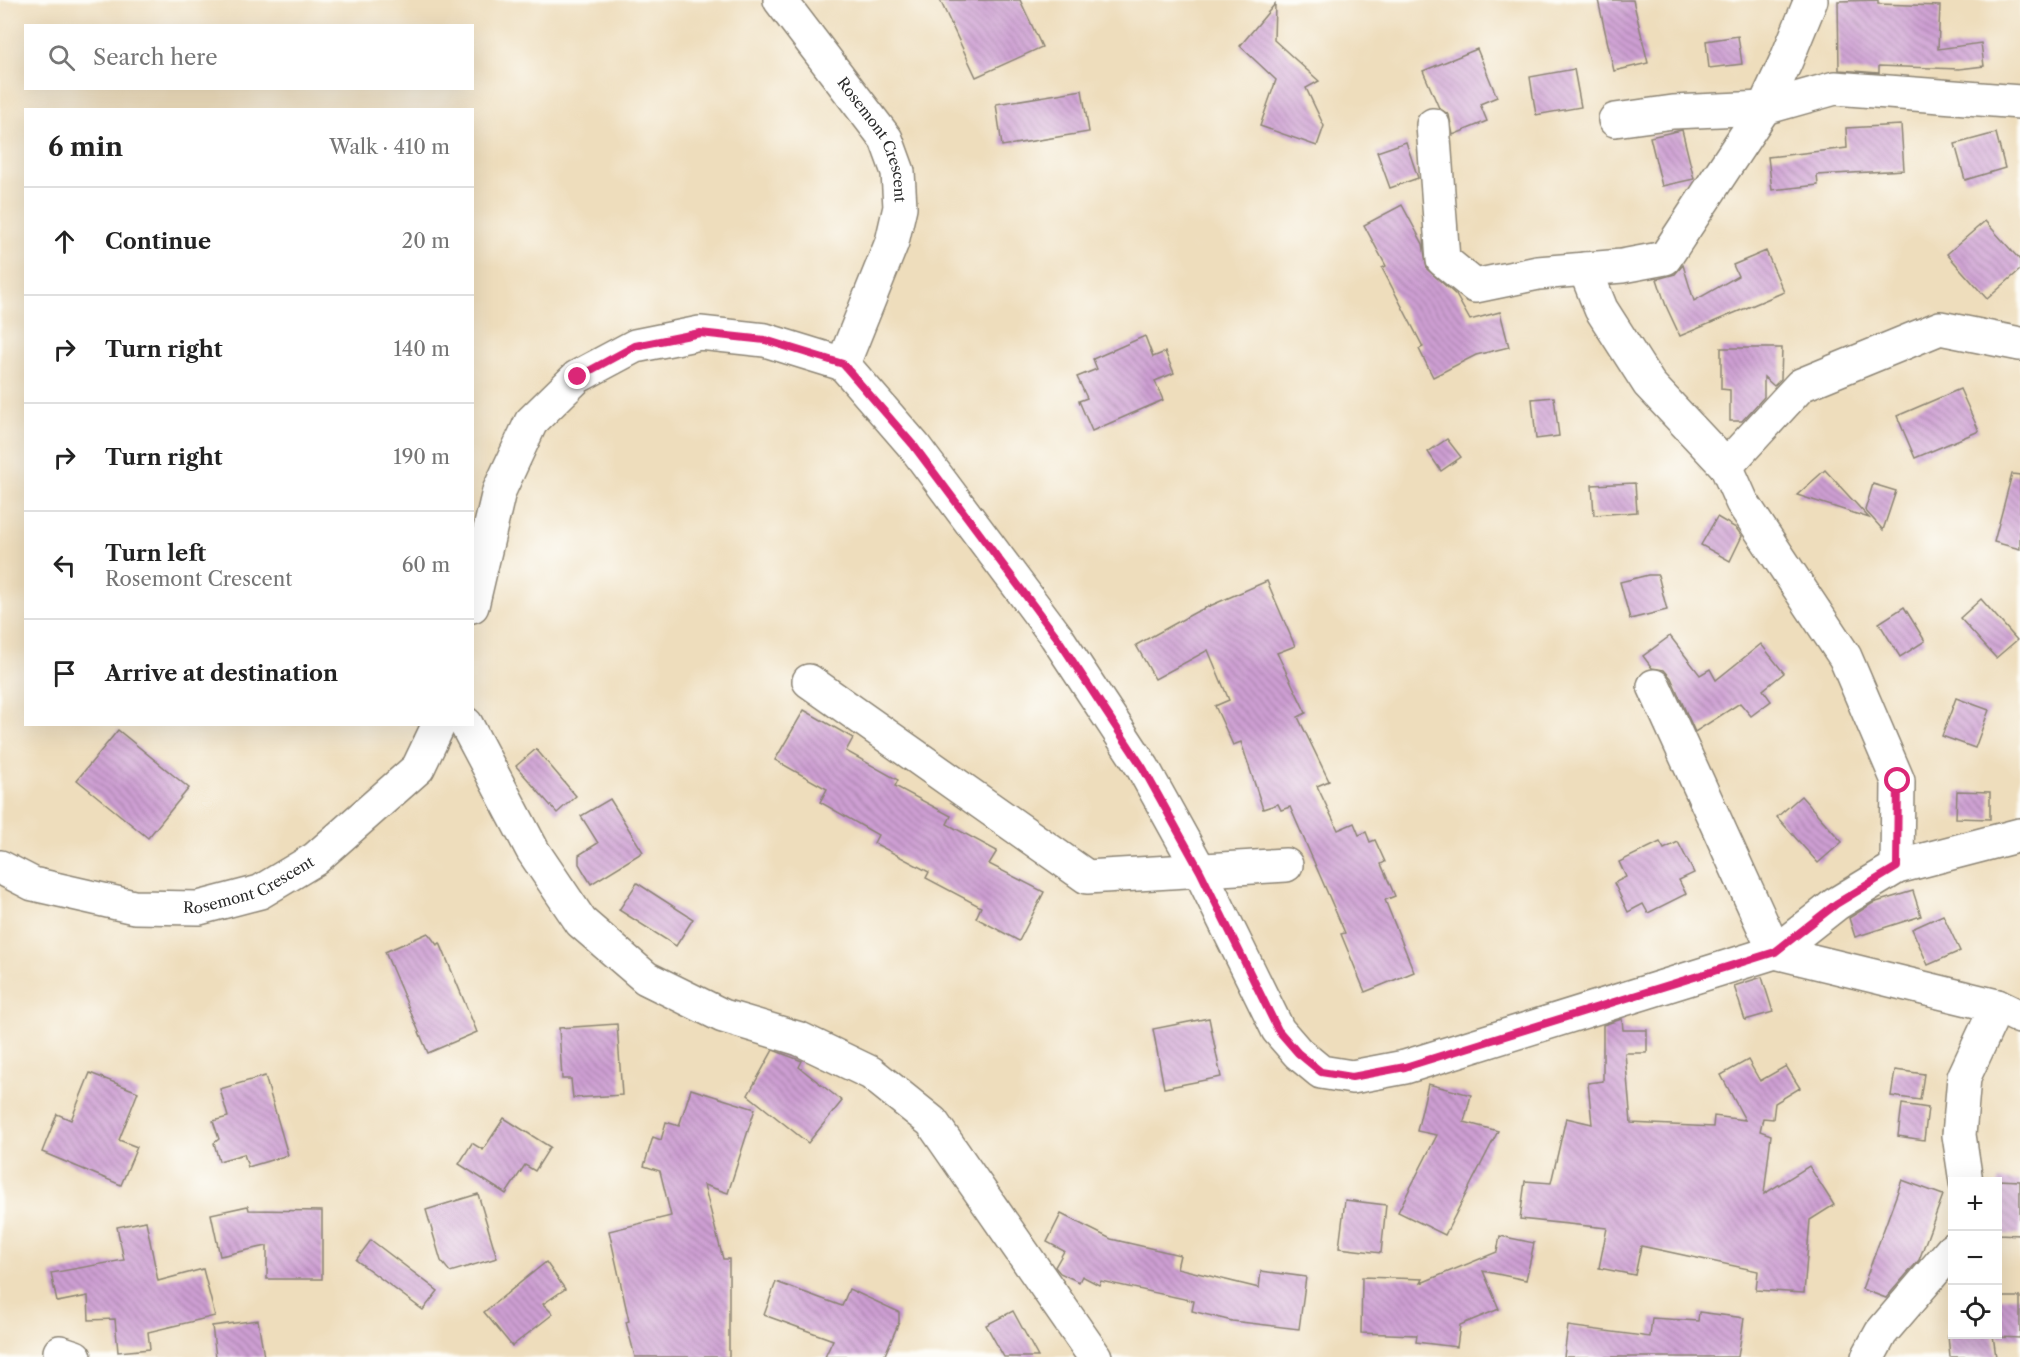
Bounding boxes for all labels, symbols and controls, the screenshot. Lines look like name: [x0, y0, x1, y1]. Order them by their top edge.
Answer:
search box: [24, 24, 474, 90]
icon: search: [45, 41, 78, 74]
text: Search here: [93, 44, 218, 71]
street label: Rosemont Crescent: [833, 73, 910, 203]
text: 6 min: [48, 131, 123, 163]
text: Walk · 410 m: [329, 135, 450, 159]
icon: ahead: [48, 225, 81, 258]
text: Continue: [105, 228, 211, 255]
text: 20 m: [402, 229, 450, 253]
icon: right: [48, 333, 81, 366]
text: Turn right: [105, 336, 223, 363]
text: 140 m: [393, 337, 450, 361]
route end: [564, 363, 590, 389]
icon: right: [48, 441, 81, 474]
text: Turn right: [105, 444, 223, 471]
text: 190 m: [393, 445, 450, 469]
text: Turn left: [105, 540, 206, 567]
icon: left: [48, 549, 81, 582]
text: 60 m: [402, 553, 450, 577]
text: Rosemont Crescent: [105, 567, 292, 591]
icon: arrive: [48, 657, 81, 690]
text: Arrive at destination: [105, 660, 338, 687]
route start: [1884, 767, 1910, 793]
street label: Rosemont Crescent: [183, 851, 318, 917]
map controls: [1948, 1177, 2002, 1339]
button: +: [1948, 1177, 2002, 1231]
button: −: [1948, 1231, 2002, 1285]
button: locate: [1948, 1285, 2002, 1339]

